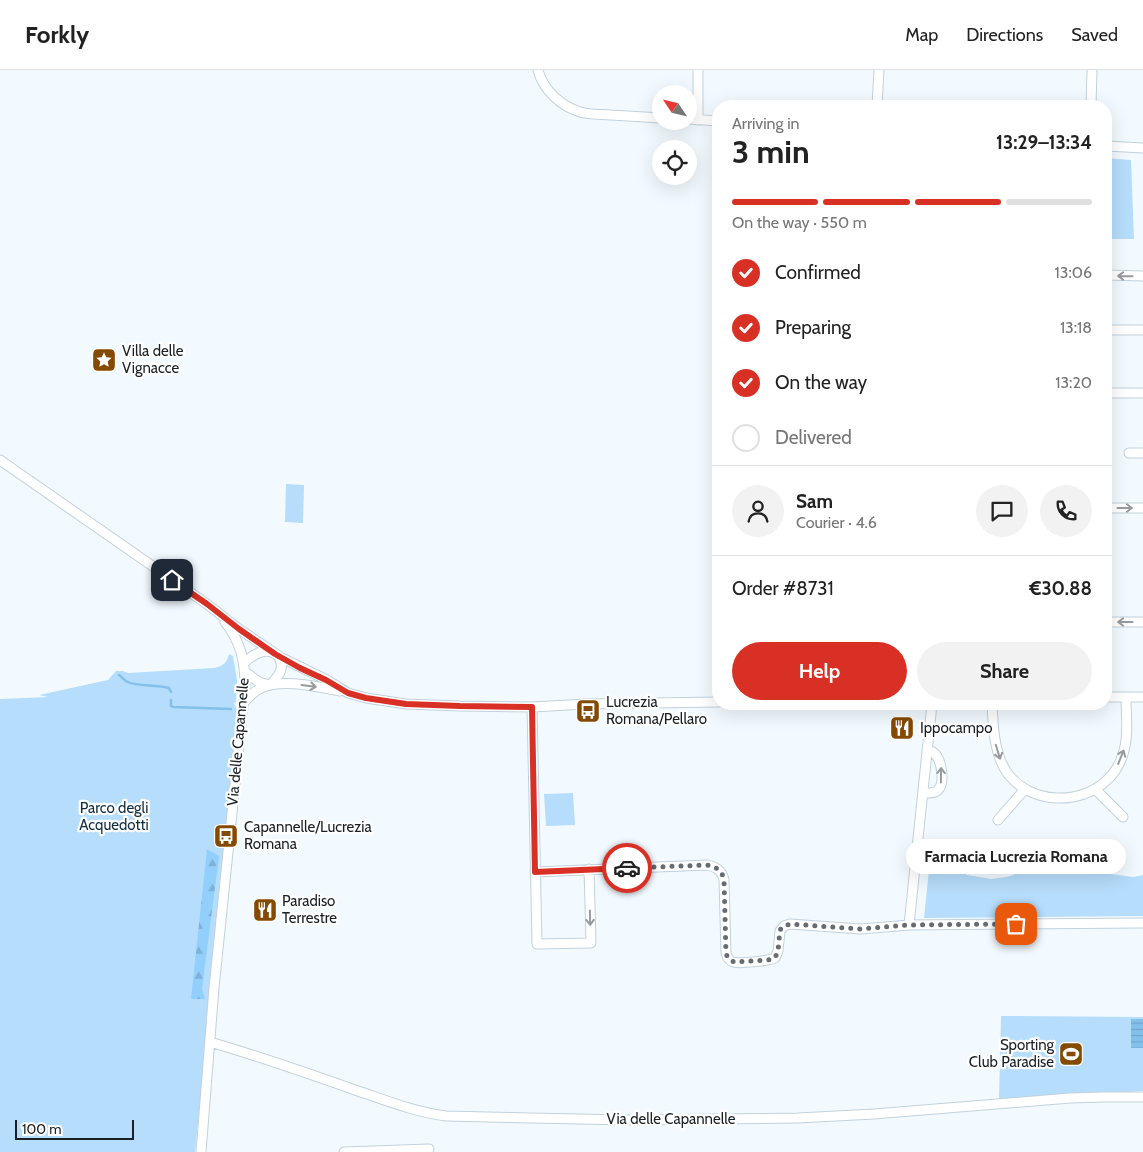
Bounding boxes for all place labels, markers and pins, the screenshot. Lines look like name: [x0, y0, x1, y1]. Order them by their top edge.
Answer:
place label: Villa delle Vignacce: [122, 342, 184, 377]
place icon: Villa delle Vignacce: [91, 347, 117, 373]
pin: [151, 559, 193, 601]
place label: Lucrezia Romana/Pellaro: [606, 693, 707, 728]
bus stop icon: Lucrezia Romana/Pellaro: [575, 698, 601, 724]
restaurant icon: Ippocampo: [889, 715, 915, 741]
place label: Ippocampo: [920, 719, 992, 737]
place label: Capannelle/Lucrezia Romana: [244, 818, 373, 853]
bus stop icon: Capannelle/Lucrezia Romana: [213, 823, 239, 849]
callout: Farmacia Lucrezia Romana: [906, 839, 1126, 874]
place label: Paradiso Terrestre: [282, 892, 337, 927]
restaurant icon: Paradiso Terrestre: [252, 897, 278, 923]
pin: [995, 903, 1037, 945]
place label: Sporting Club Paradise: [969, 1036, 1055, 1071]
sports icon: Sporting Club Paradise: [1058, 1041, 1084, 1067]

